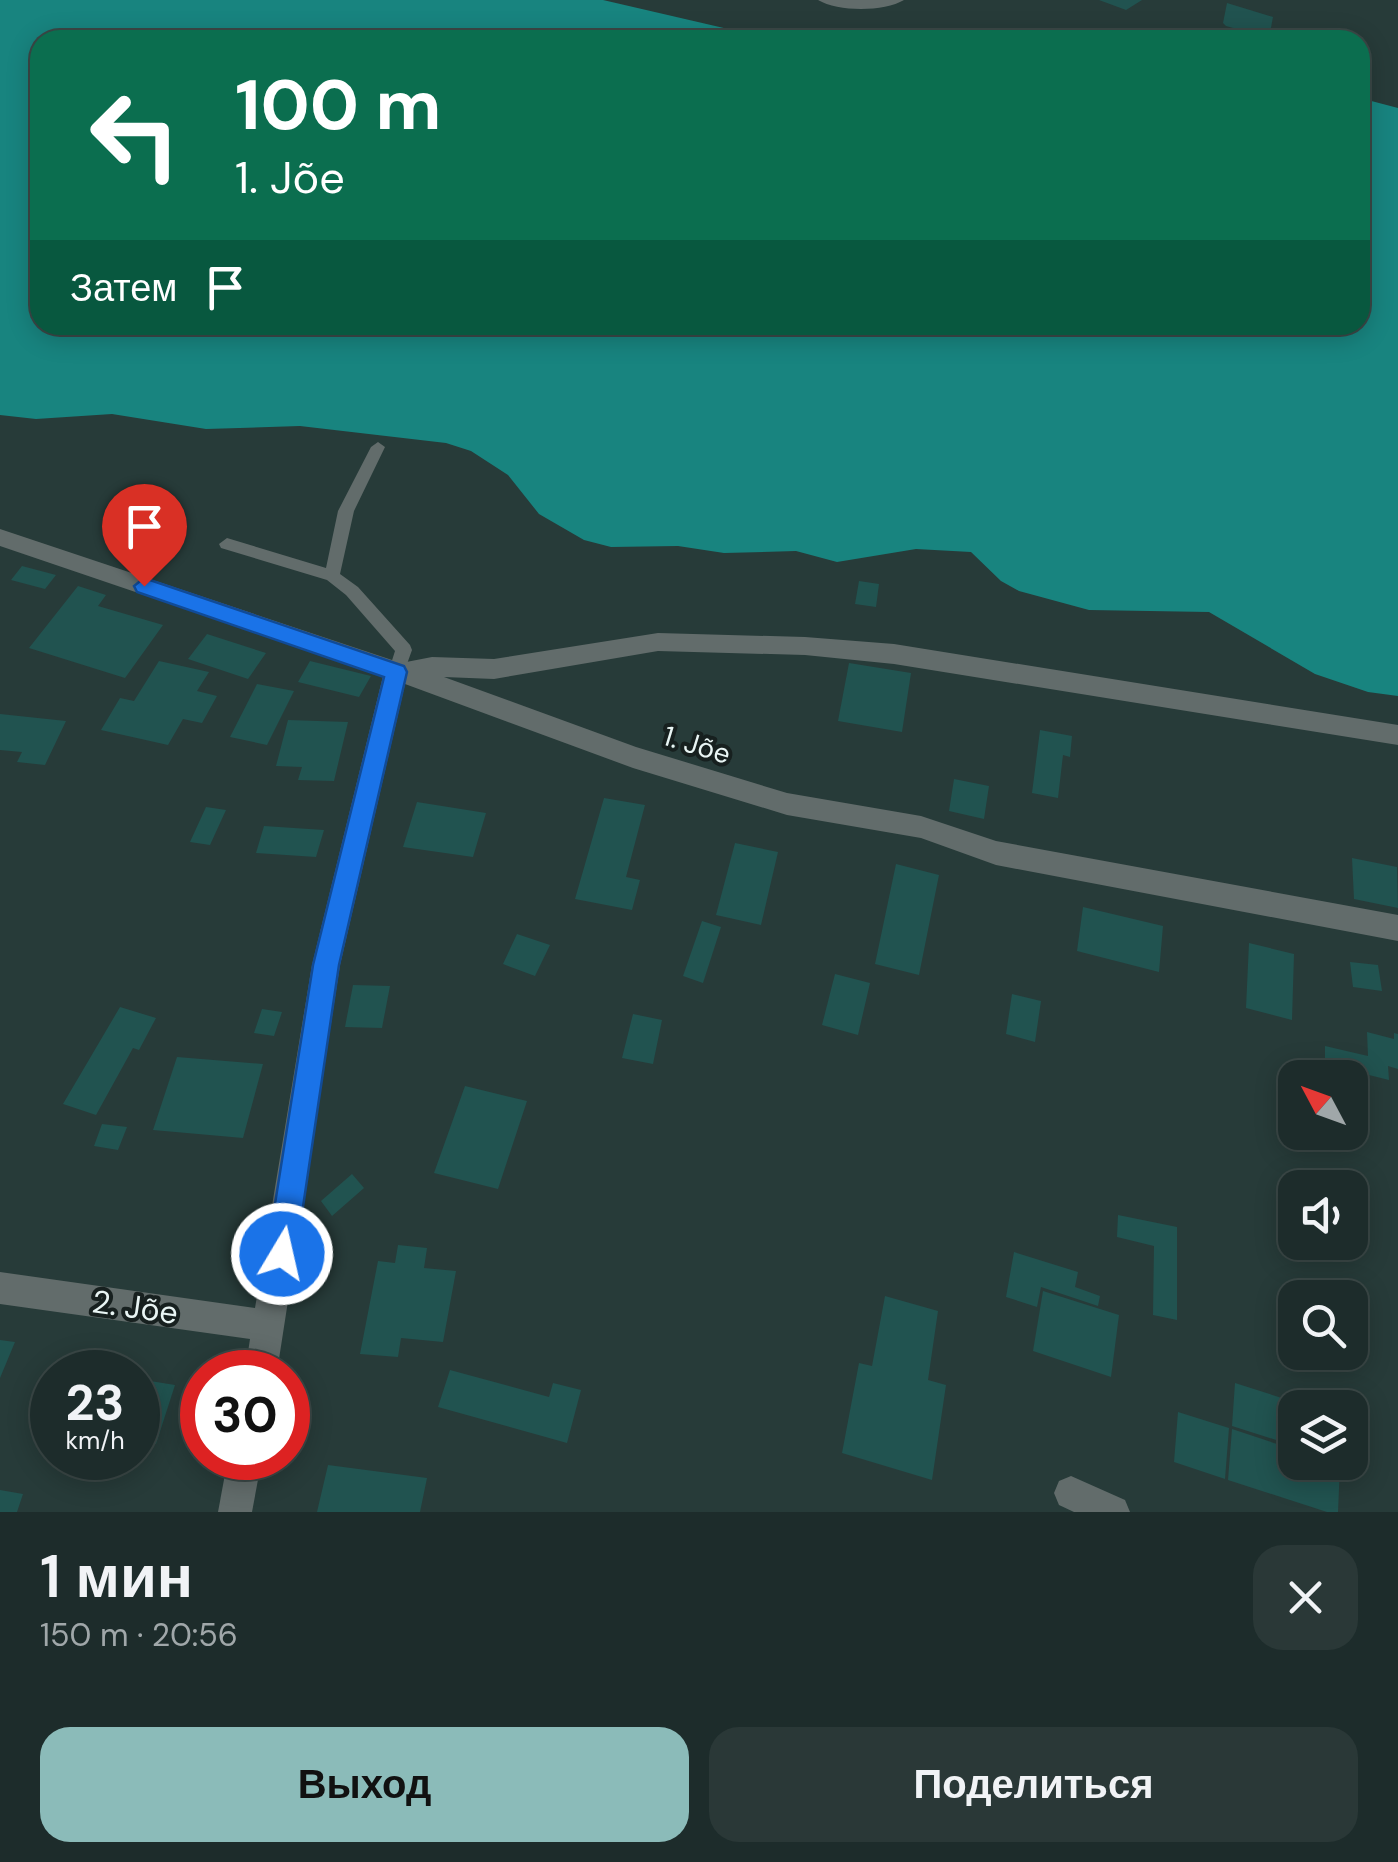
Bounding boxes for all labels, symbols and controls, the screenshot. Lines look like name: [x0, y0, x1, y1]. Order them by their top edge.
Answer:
text: 100 m: [235, 60, 441, 151]
icon: left: [70, 70, 200, 200]
text: 1. Jõe: [235, 148, 345, 207]
icon: arrive: [198, 260, 253, 315]
text: Затем: [70, 263, 178, 313]
pin: [102, 484, 187, 587]
icon: arrive: [117, 499, 172, 554]
street label: 1. Jõe: [659, 717, 735, 773]
north arrow: [1278, 1060, 1368, 1150]
map controls: [1278, 1060, 1368, 1480]
button: sound: [1278, 1170, 1368, 1260]
position arrow: [230, 1202, 334, 1306]
street label: 2. Jõe: [89, 1280, 181, 1334]
button: search: [1278, 1280, 1368, 1370]
speed limit sign: 30: [180, 1350, 310, 1480]
text: 23: [66, 1370, 125, 1436]
button: layers: [1278, 1390, 1368, 1480]
text: km/h: [65, 1424, 125, 1457]
text: 1 мин: [40, 1537, 193, 1616]
button: close: [1253, 1545, 1358, 1650]
text: 150 m · 20:56: [40, 1614, 238, 1656]
button: Выход: [40, 1727, 689, 1842]
button: Поделиться: [709, 1727, 1358, 1842]

